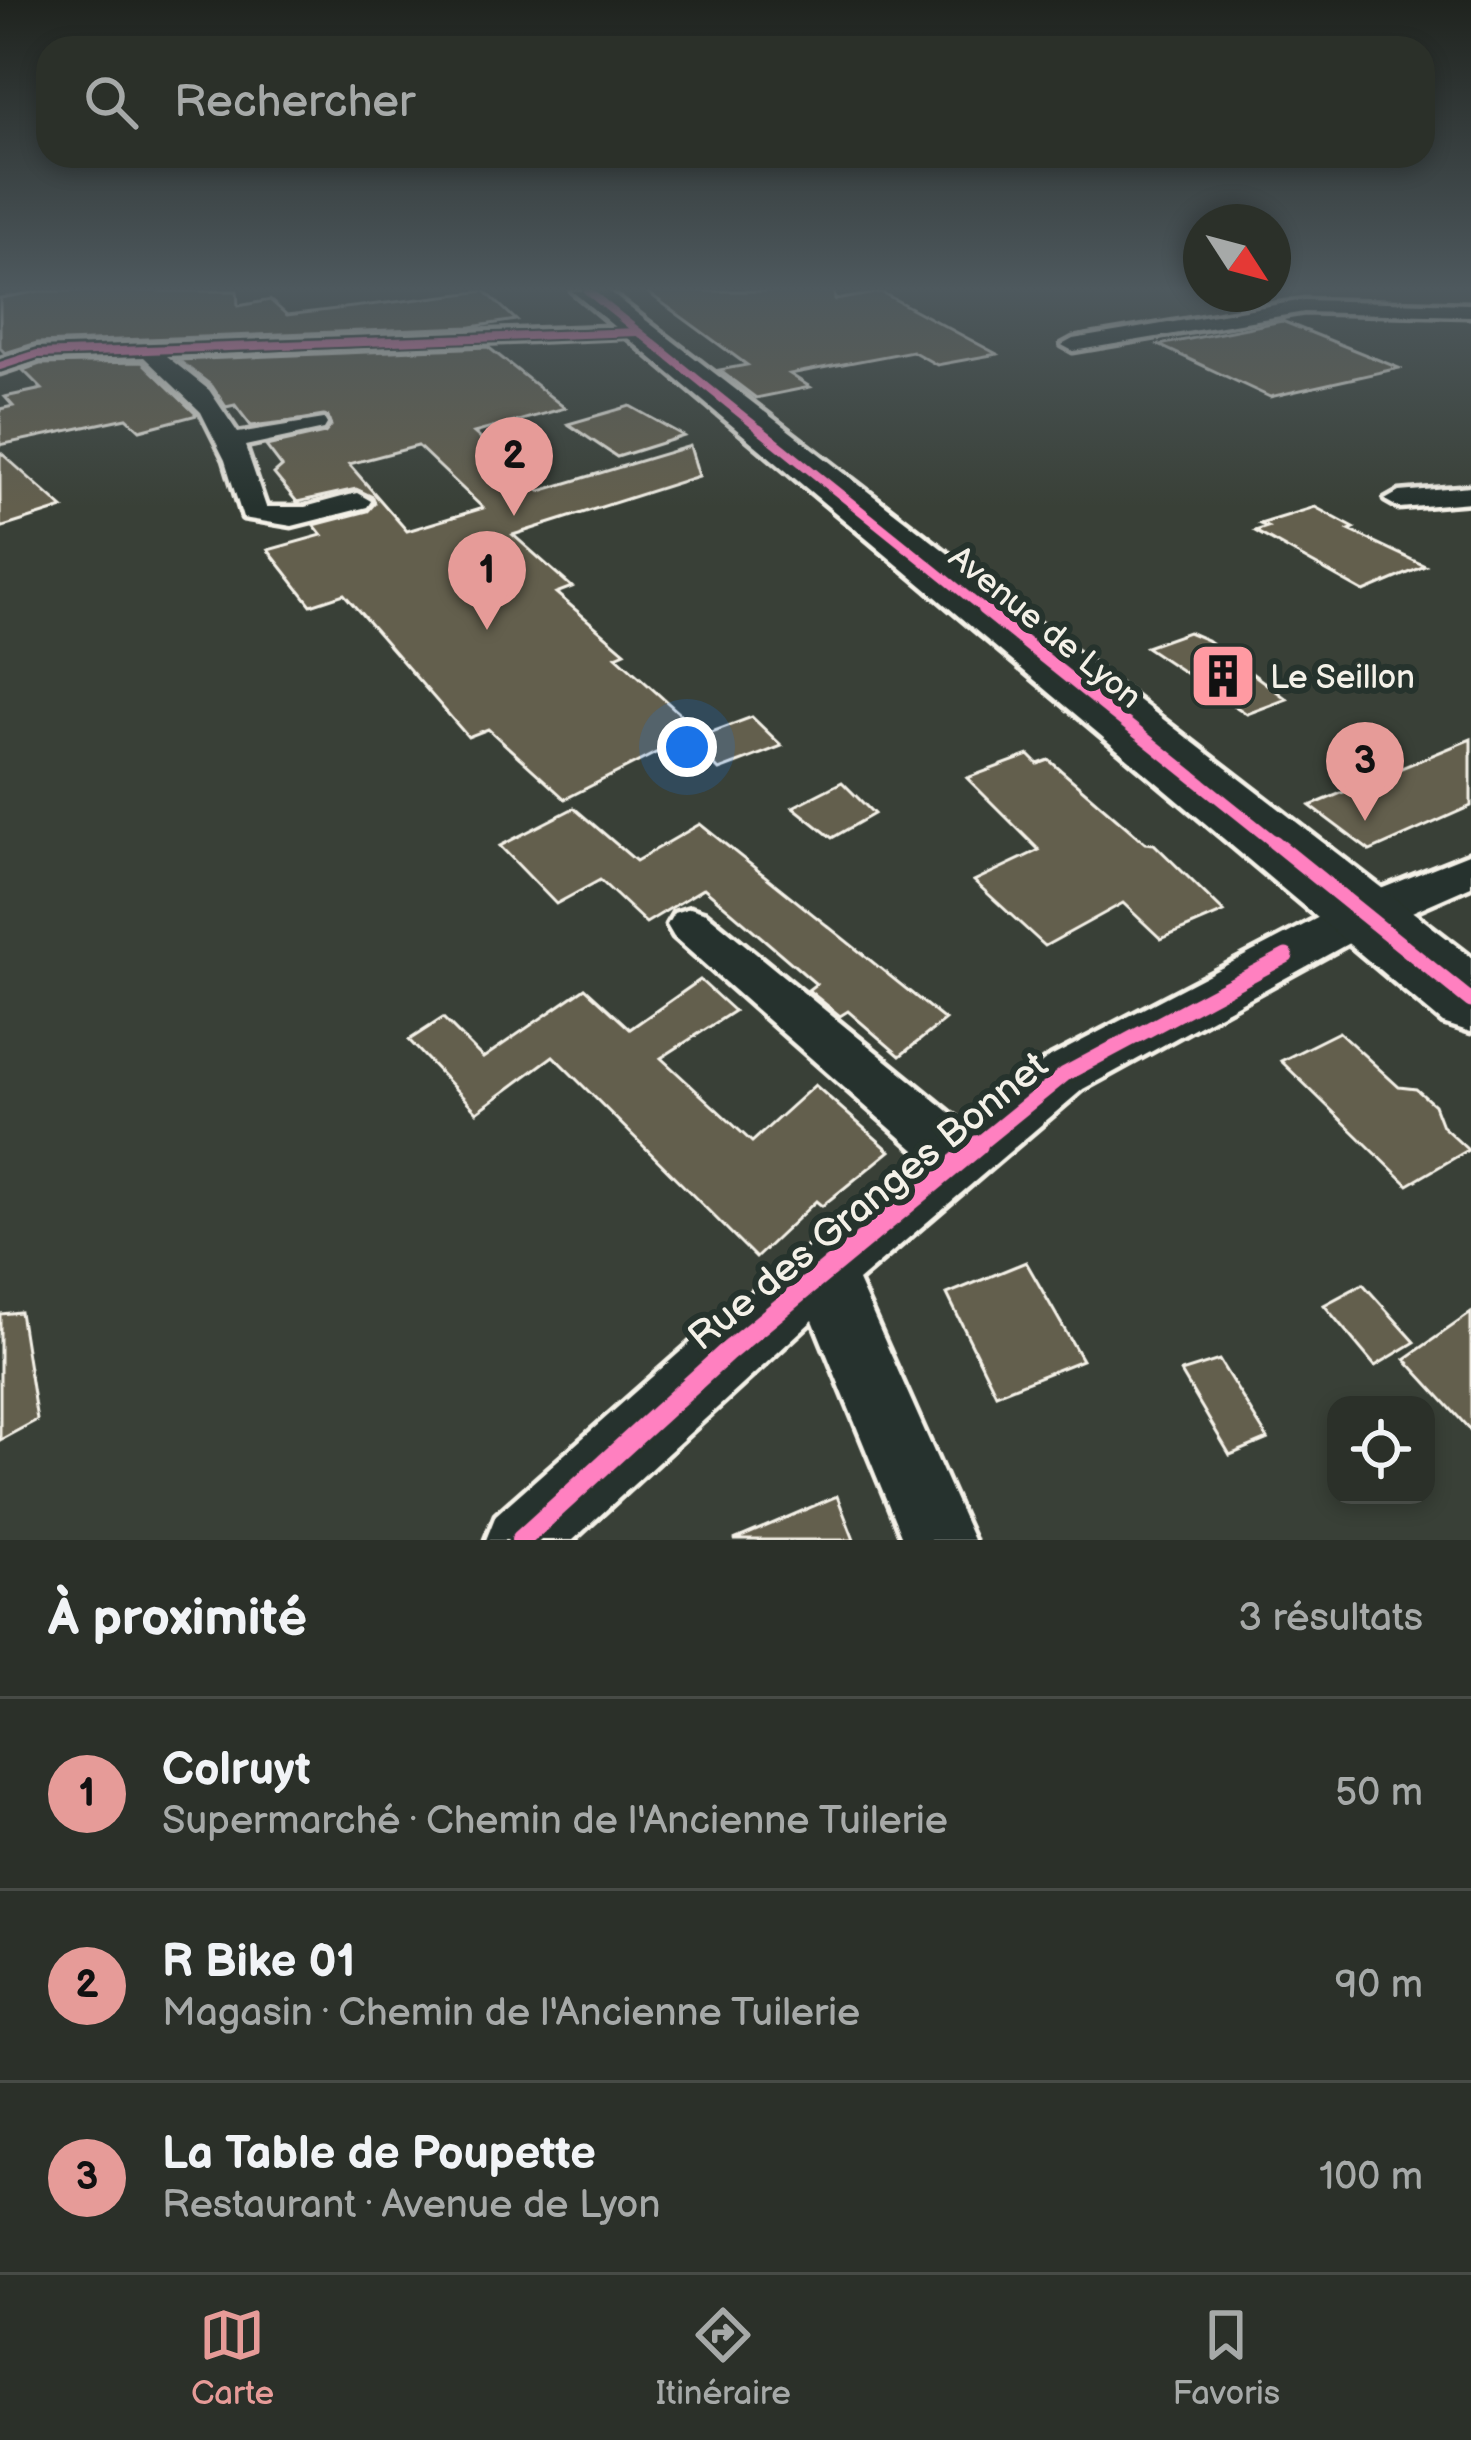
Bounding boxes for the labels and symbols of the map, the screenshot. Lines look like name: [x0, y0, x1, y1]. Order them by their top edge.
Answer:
north arrow: [1183, 204, 1291, 312]
pin: 2: [475, 417, 553, 516]
pin: 1: [448, 531, 526, 630]
street label: Avenue de Lyon: [940, 538, 1149, 717]
building icon: Le Seillon: [1188, 641, 1258, 711]
place label: Le Seillon: [1270, 658, 1415, 698]
your location: [657, 717, 717, 777]
pin: 3: [1326, 722, 1404, 821]
street label: Rue des Granges Bonnet: [679, 1043, 1058, 1361]

